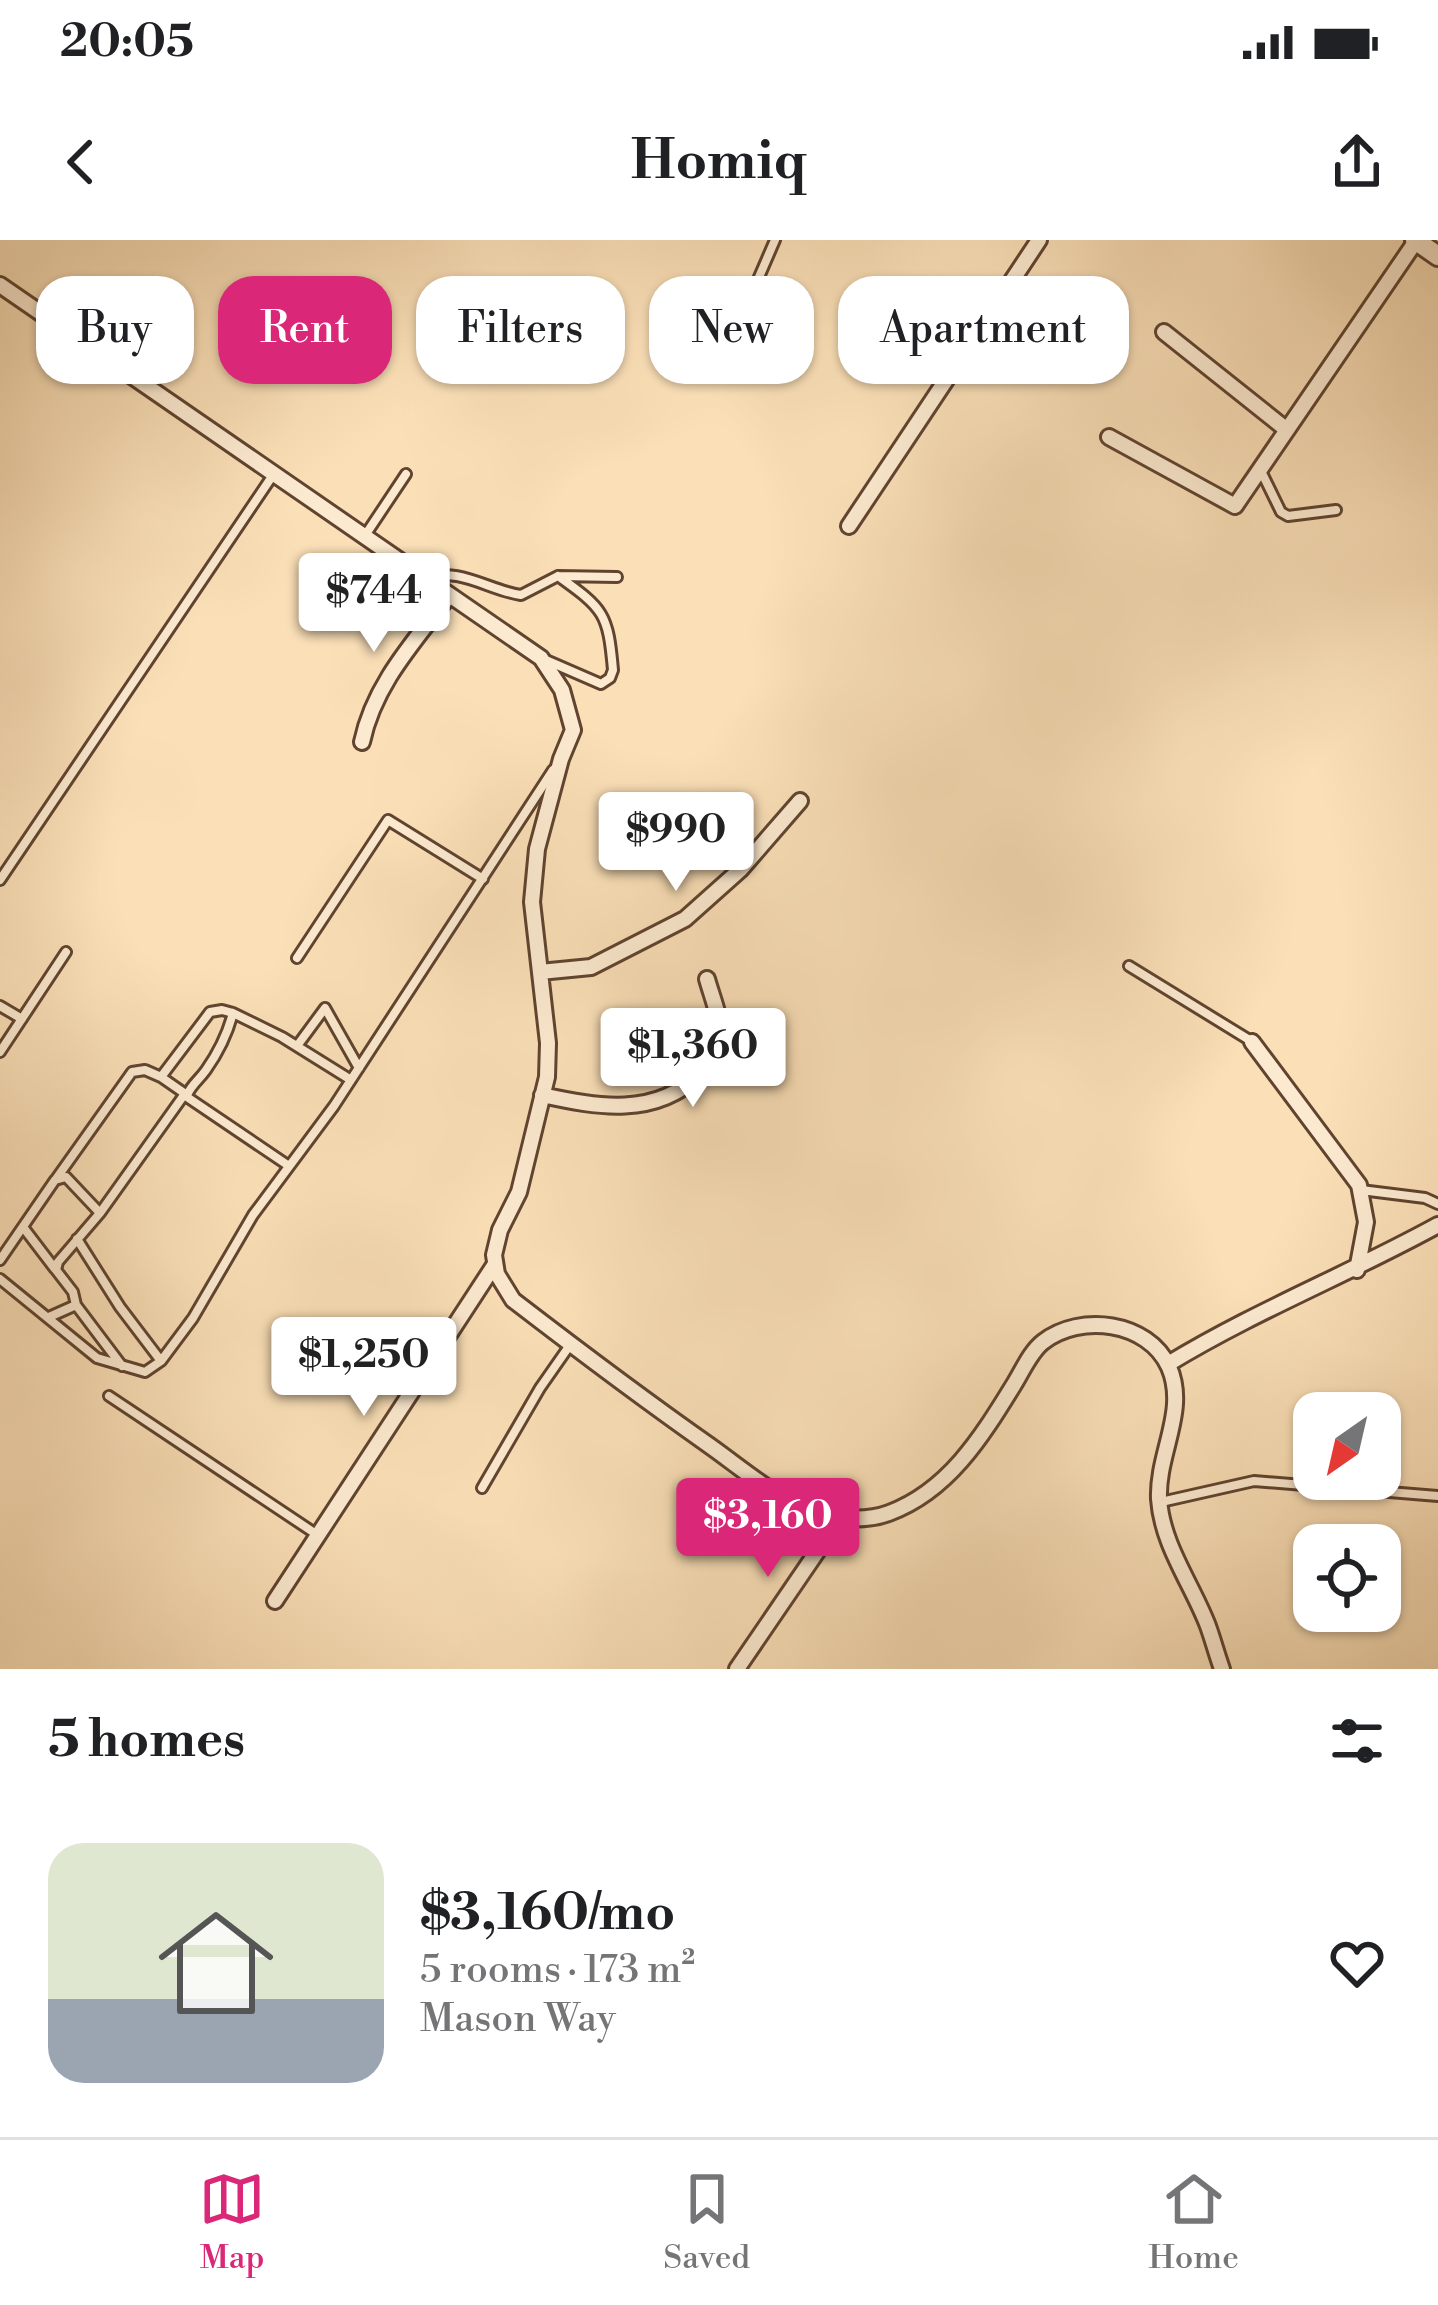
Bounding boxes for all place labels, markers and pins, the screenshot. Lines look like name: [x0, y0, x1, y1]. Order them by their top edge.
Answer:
pin: $744: [303, 553, 445, 655]
pin: $990: [605, 792, 747, 894]
pin: $1,360: [595, 1008, 791, 1110]
pin: $1,250: [266, 1317, 462, 1419]
pin: $3,160: [670, 1478, 866, 1580]

